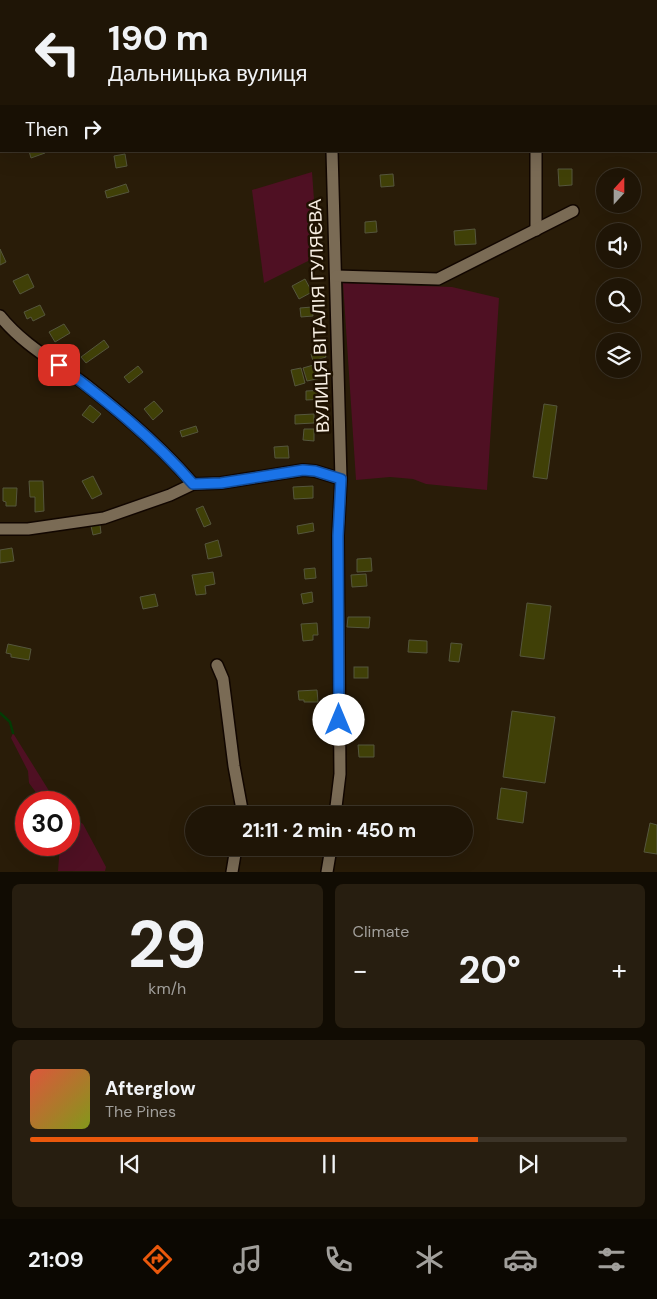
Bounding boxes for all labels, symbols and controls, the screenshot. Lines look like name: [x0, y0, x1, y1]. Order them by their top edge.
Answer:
text: 190 m: [108, 15, 209, 61]
icon: left: [25, 20, 90, 85]
text: Дальницька вулиця: [108, 59, 308, 88]
icon: right: [78, 115, 106, 143]
text: Then: [25, 117, 68, 142]
north arrow: [596, 168, 641, 212]
map controls: [596, 168, 641, 378]
street label: ВУЛИЦЯ ВІТАЛІЯ ГУЛЯЄВА: [303, 199, 335, 433]
button: sound: [596, 223, 641, 268]
button: search: [596, 278, 641, 323]
button: layers: [596, 333, 641, 378]
pin: [38, 344, 80, 386]
icon: arrive: [45, 351, 73, 379]
position arrow: [312, 693, 364, 745]
speed limit sign: 30: [15, 791, 80, 856]
text: 21:11 · 2 min · 450 m: [242, 818, 416, 843]
text: 29: [128, 903, 207, 987]
text: Climate: [353, 921, 409, 942]
text: 20°: [459, 945, 521, 995]
text: −: [353, 952, 368, 989]
text: +: [612, 952, 627, 989]
text: km/h: [148, 978, 186, 999]
text: Afterglow: [105, 1076, 196, 1101]
text: The Pines: [105, 1101, 176, 1122]
icon: previous: [116, 1150, 144, 1178]
icon: pause: [315, 1150, 343, 1178]
icon: next: [514, 1150, 542, 1178]
icon: directions: [140, 1242, 175, 1277]
icon: music: [230, 1242, 265, 1277]
icon: phone: [321, 1242, 356, 1277]
icon: climate: [412, 1242, 447, 1277]
icon: car: [503, 1242, 538, 1277]
icon: filters: [594, 1242, 629, 1277]
text: 21:09: [28, 1245, 84, 1274]

